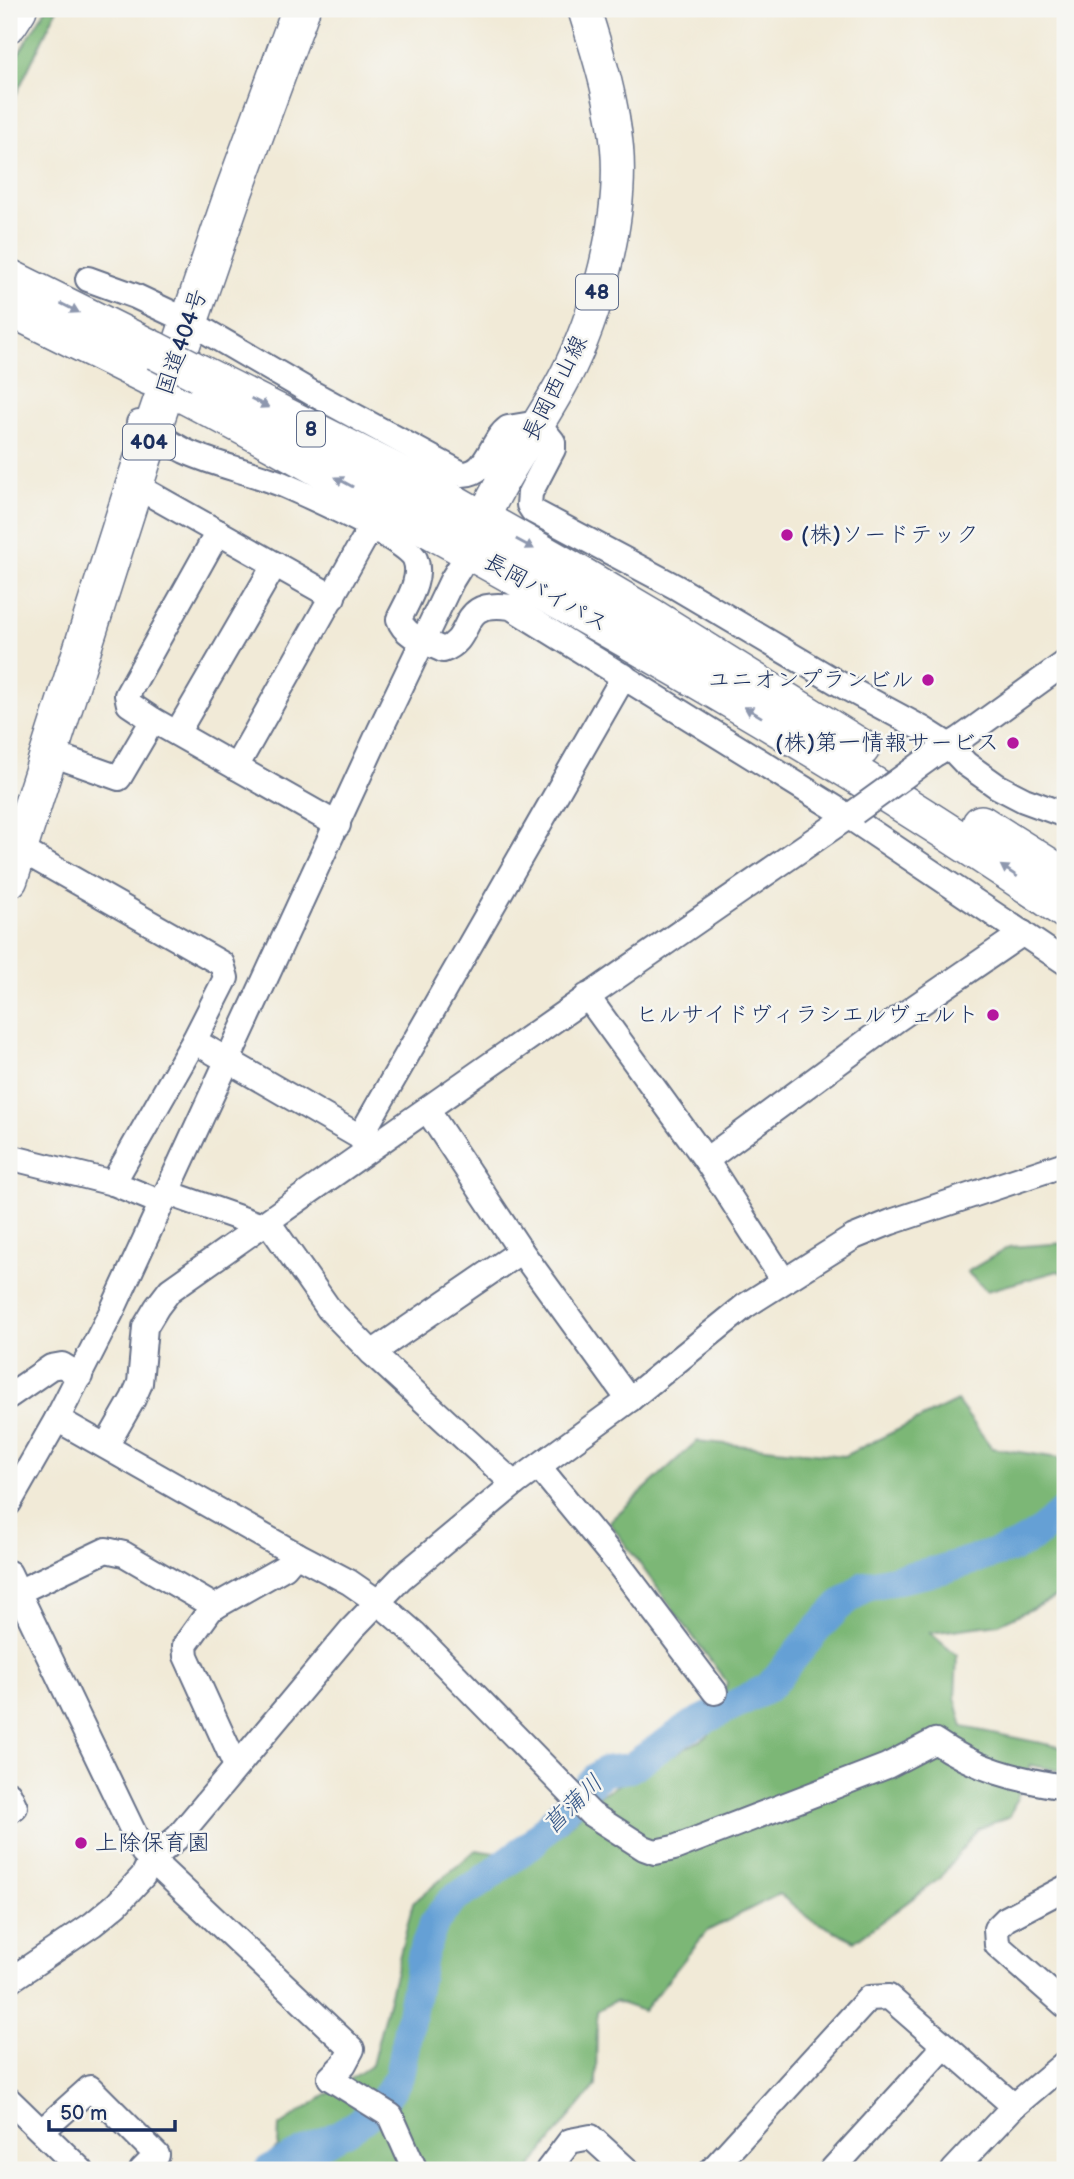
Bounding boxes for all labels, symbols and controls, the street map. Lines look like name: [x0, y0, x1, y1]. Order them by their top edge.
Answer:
road number: 48: [576, 274, 618, 310]
street label: 国道404号: [151, 285, 213, 399]
one-way arrow: [60, 303, 80, 314]
street label: 長岡西山線: [516, 330, 594, 446]
one-way arrow: [250, 397, 270, 408]
road number: 8: [297, 412, 325, 446]
road number: 404: [123, 424, 175, 460]
one-way arrow: [335, 476, 354, 488]
place label: (株)ソードテック: [801, 521, 979, 549]
marker: (株)ソードテック: [779, 527, 795, 543]
one-way arrow: [515, 538, 534, 550]
street label: 長岡バイパス: [479, 547, 613, 639]
place label: ユニオンプランビル: [707, 666, 914, 694]
marker: ユニオンプランビル: [920, 672, 936, 688]
one-way arrow: [744, 706, 763, 719]
place label: (株)第一情報サービス: [775, 729, 999, 757]
marker: (株)第一情報サービス: [1005, 735, 1021, 751]
one-way arrow: [1000, 864, 1018, 878]
place label: ヒルサイドヴィラシエルヴェルト: [636, 1001, 979, 1029]
marker: ヒルサイドヴィラシエルヴェルト: [985, 1007, 1001, 1023]
water label: 菖蒲川: [537, 1769, 609, 1839]
place label: 上除保育園: [95, 1829, 210, 1857]
marker: 上除保育園: [73, 1835, 89, 1851]
scale bar: [49, 2088, 175, 2132]
text: 50 m: [60, 2101, 107, 2126]

